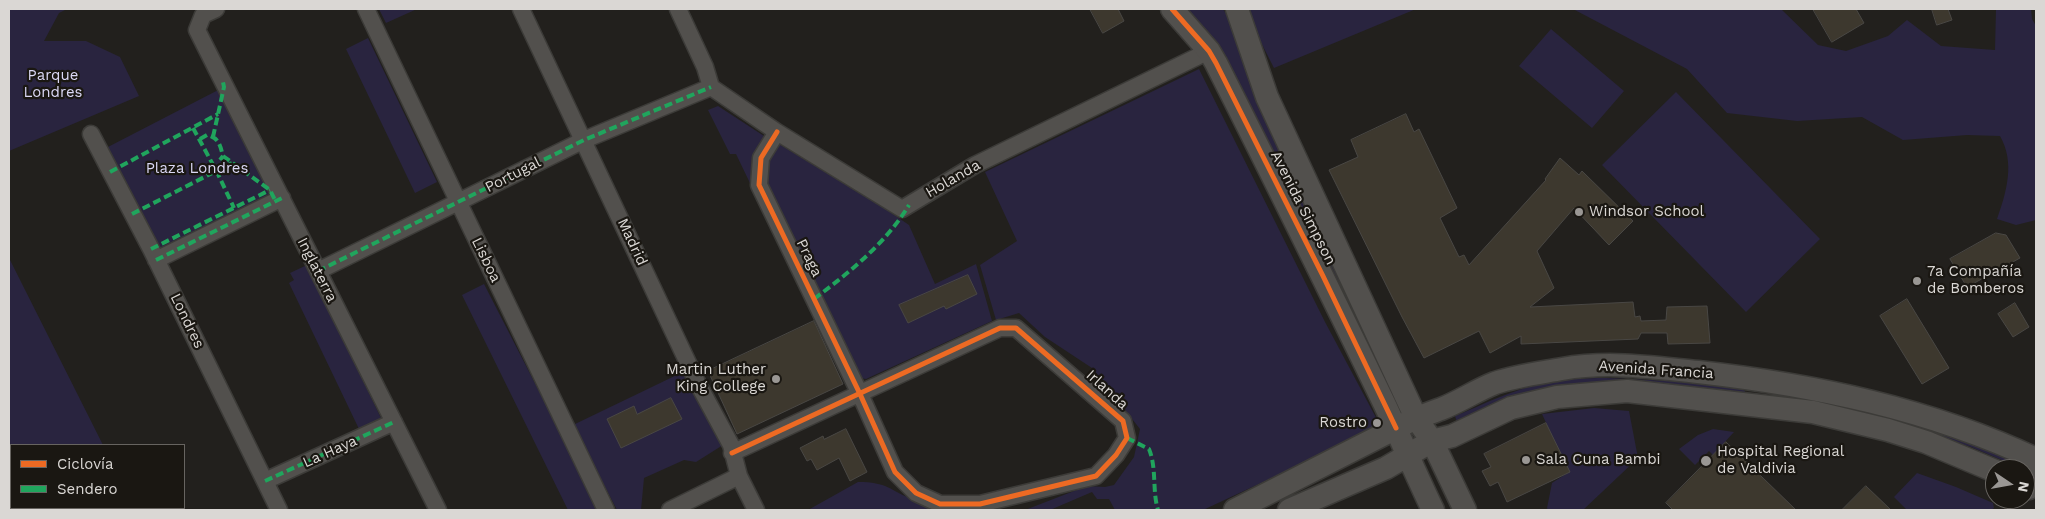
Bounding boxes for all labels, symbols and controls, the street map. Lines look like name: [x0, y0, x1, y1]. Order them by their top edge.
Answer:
park label: Parque Londres: [24, 67, 82, 102]
street label: Avenida Simpson: [1266, 148, 1340, 268]
street label: Portugal: [482, 153, 544, 197]
street label: Holanda: [922, 156, 984, 202]
park label: Plaza Londres: [146, 160, 248, 178]
place label: Windsor School: [1589, 203, 1704, 221]
marker: Windsor School: [1573, 206, 1585, 218]
street label: Madrid: [613, 215, 651, 269]
street label: Inglaterra: [293, 235, 341, 305]
street label: Lisboa: [467, 235, 505, 285]
street label: Praga: [792, 236, 826, 280]
place label: 7a Compañía de Bomberos: [1927, 263, 2024, 298]
marker: 7a Compañía de Bomberos: [1911, 275, 1923, 287]
street label: Londres: [166, 291, 208, 351]
street label: Avenida Francia: [1598, 357, 1714, 383]
place label: Martin Luther King College: [666, 361, 766, 396]
street label: Irlanda: [1082, 366, 1132, 414]
marker: Martin Luther King College: [770, 373, 782, 385]
place label: Rostro: [1319, 414, 1367, 432]
marker: Rostro: [1371, 417, 1383, 429]
street label: La Haya: [300, 432, 360, 472]
place label: Hospital Regional de Valdivia: [1717, 443, 1844, 478]
legend: [10, 444, 185, 509]
place label: Sala Cuna Bambi: [1536, 451, 1661, 469]
marker: Sala Cuna Bambi: [1520, 454, 1532, 466]
marker: Hospital Regional de Valdivia: [1699, 454, 1713, 468]
text: Ciclovía: [57, 455, 114, 473]
north arrow: [1985, 459, 2035, 509]
text: Sendero: [57, 480, 118, 498]
text: N: [2015, 480, 2033, 494]

